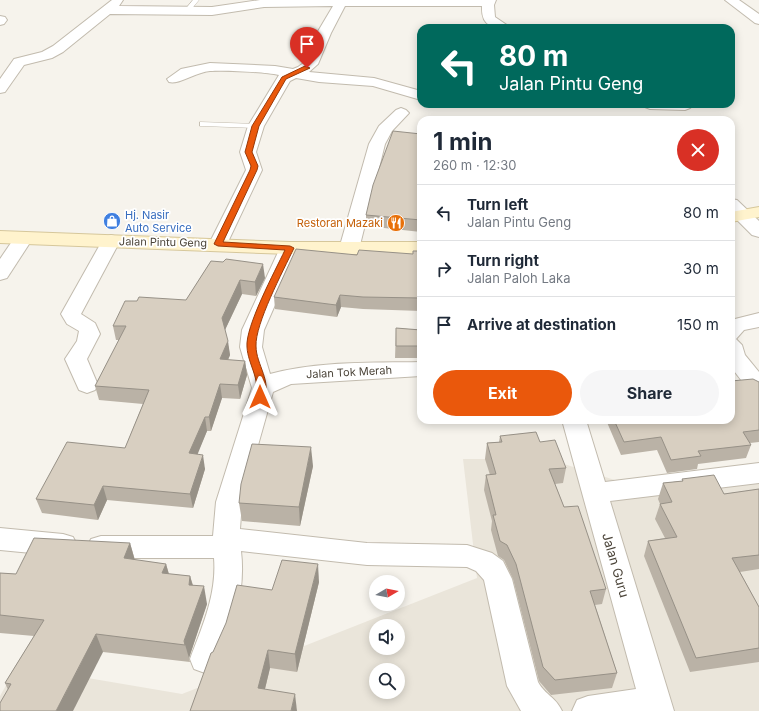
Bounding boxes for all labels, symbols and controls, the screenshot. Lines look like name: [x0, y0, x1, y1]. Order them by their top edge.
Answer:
pin: [290, 27, 324, 68]
icon: arrive: [296, 33, 318, 55]
text: 80 m: [499, 39, 568, 73]
icon: left: [433, 40, 485, 92]
text: Jalan Pintu Geng: [499, 73, 643, 94]
text: 1 min: [433, 127, 492, 156]
button: close: [677, 129, 719, 171]
text: 260 m · 12:30: [433, 157, 516, 173]
text: Turn left: [467, 195, 528, 214]
icon: left: [433, 202, 455, 224]
text: 80 m: [683, 203, 719, 222]
place label: Hj. Nasir Auto Service: [125, 208, 192, 235]
shop icon: Hj. Nasir Auto Service: [102, 211, 122, 231]
restaurant icon: Restoran Mazaki: [386, 213, 406, 233]
text: Jalan Pintu Geng: [467, 214, 571, 230]
place label: Restoran Mazaki: [297, 216, 383, 230]
street label: Jalan Pintu Geng: [119, 234, 207, 250]
text: Turn right: [467, 251, 539, 270]
icon: right: [433, 258, 455, 280]
text: 30 m: [683, 259, 719, 278]
text: Jalan Paloh Laka: [467, 270, 570, 286]
icon: arrive: [433, 314, 455, 336]
text: Arrive at destination: [467, 315, 616, 334]
text: 150 m: [677, 315, 719, 334]
street label: Jalan Tok Merah: [306, 363, 392, 381]
button: Exit: [433, 370, 572, 416]
button: Share: [580, 370, 719, 416]
position arrow: [239, 376, 281, 418]
street label: Jalan Guru: [599, 531, 633, 599]
north arrow: [369, 575, 405, 611]
map controls: [369, 575, 405, 699]
button: sound: [369, 619, 405, 655]
button: search: [369, 663, 405, 699]

